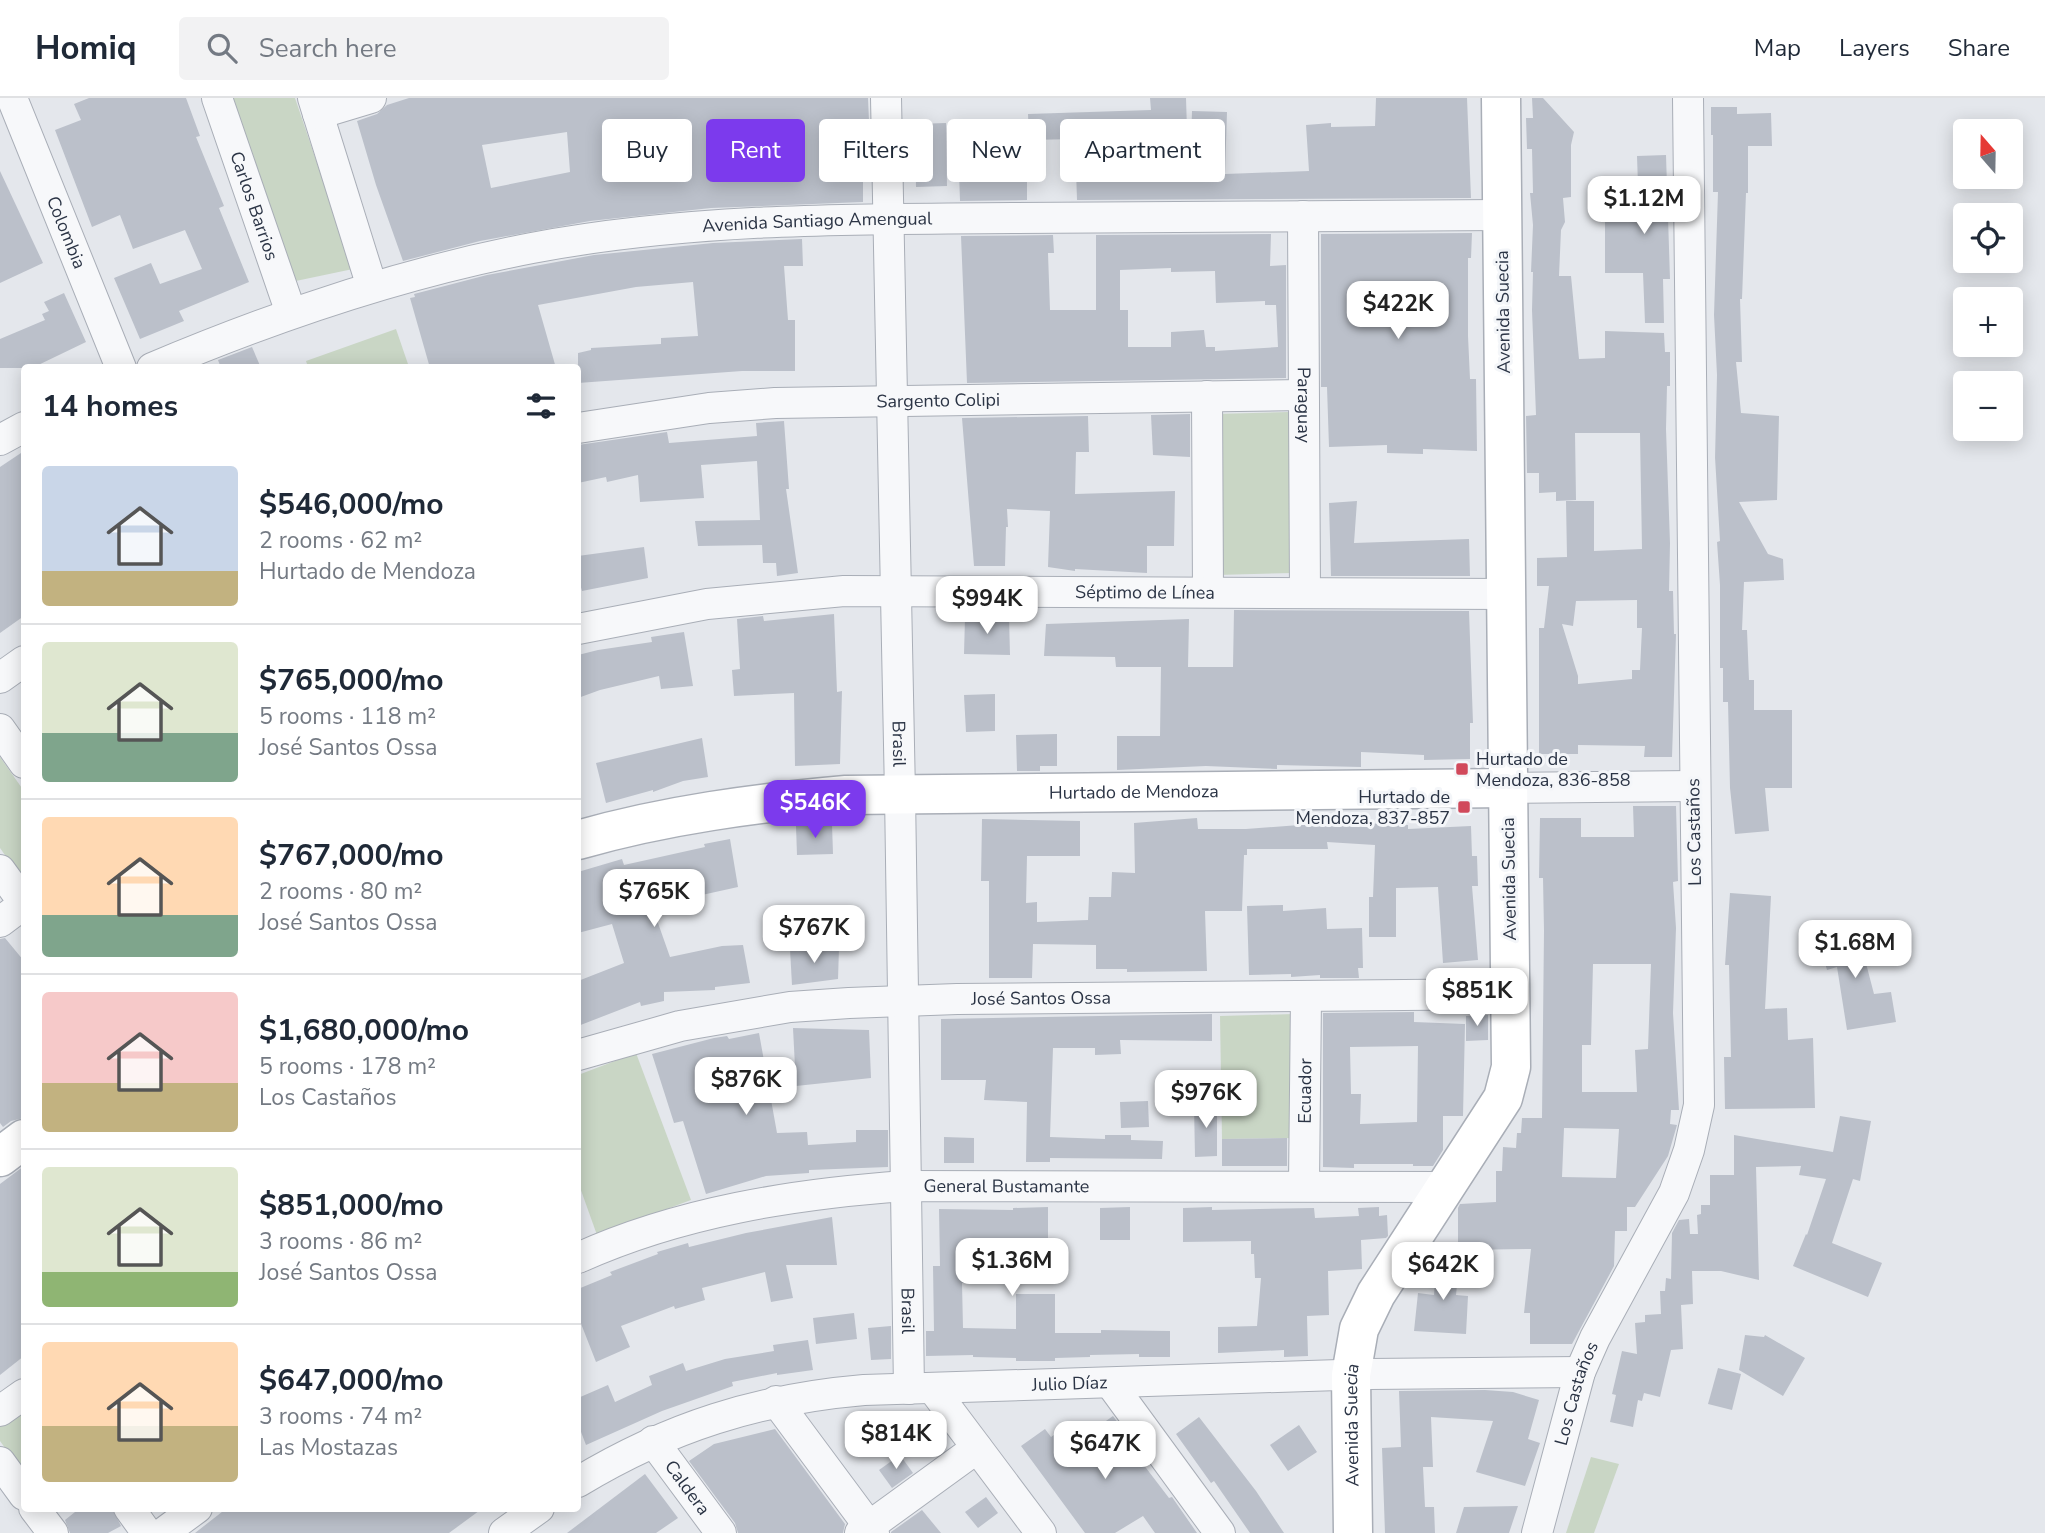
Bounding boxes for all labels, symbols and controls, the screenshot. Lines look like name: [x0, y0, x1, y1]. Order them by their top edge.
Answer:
search box: [179, 17, 669, 80]
text: Homiq: [35, 26, 137, 71]
icon: search: [203, 29, 241, 67]
text: Search here: [259, 31, 397, 66]
text: Map: [1754, 32, 1801, 64]
text: Layers: [1839, 32, 1910, 64]
text: Share: [1948, 32, 2010, 64]
chip: Buy: [602, 119, 692, 182]
chip: Rent: [706, 119, 805, 182]
chip: Filters: [819, 119, 933, 182]
chip: New: [947, 119, 1046, 182]
chip: Apartment: [1060, 119, 1225, 182]
north arrow: [1953, 119, 2023, 189]
map controls: [1953, 119, 2023, 441]
street label: Carlos Barrios: [224, 148, 284, 264]
pin: $1.12M: [1587, 176, 1701, 236]
text: $1.12M: [1604, 183, 1684, 214]
street label: Colombia: [41, 193, 92, 272]
button: locate: [1953, 203, 2023, 273]
street label: Avenida Santiago Amengual: [701, 206, 933, 238]
street label: Avenida Suecia: [1490, 250, 1516, 374]
pin: $422K: [1349, 282, 1447, 341]
button: +: [1953, 287, 2023, 357]
text: $422K: [1363, 288, 1433, 319]
street label: Paraguay: [1292, 367, 1316, 444]
button: −: [1953, 371, 2023, 441]
text: 14 homes: [42, 386, 178, 427]
icon: filters: [522, 387, 560, 425]
street label: Sargento Colipi: [876, 388, 1000, 413]
text: $546,000/mo: [259, 484, 444, 525]
icon: home: [98, 494, 182, 578]
text: 2 rooms · 62 m²: [259, 525, 422, 556]
text: Hurtado de Mendoza: [259, 556, 476, 587]
pin: $994K: [938, 576, 1036, 636]
street label: Séptimo de Línea: [1075, 580, 1215, 605]
text: $994K: [952, 583, 1022, 614]
text: $765,000/mo: [259, 660, 444, 701]
icon: home: [98, 670, 182, 754]
text: 5 rooms · 118 m²: [259, 701, 436, 732]
street label: Brasil: [887, 720, 911, 768]
text: José Santos Ossa: [259, 732, 438, 763]
place label: Hurtado de Mendoza, 836-858: [1476, 747, 1631, 792]
marker: Hurtado de Mendoza, 836-858: [1454, 761, 1470, 777]
street label: Los Castaños: [1681, 778, 1707, 886]
street label: Hurtado de Mendoza: [1049, 779, 1219, 805]
pin: $546K: [766, 780, 864, 840]
place label: Hurtado de Mendoza, 837-857: [1295, 785, 1450, 830]
text: $546K: [780, 787, 850, 818]
marker: Hurtado de Mendoza, 837-857: [1456, 799, 1472, 815]
street label: Avenida Suecia: [1496, 817, 1522, 941]
text: $767,000/mo: [259, 835, 444, 876]
icon: home: [98, 845, 182, 929]
pin: $765K: [605, 870, 703, 929]
text: 2 rooms · 80 m²: [259, 876, 422, 907]
text: $765K: [619, 876, 689, 907]
pin: $767K: [765, 906, 863, 965]
text: José Santos Ossa: [259, 907, 438, 938]
text: $767K: [779, 912, 849, 943]
pin: $1.68M: [1798, 920, 1912, 980]
text: $1.68M: [1815, 927, 1895, 958]
pin: $851K: [1428, 968, 1526, 1028]
text: $851K: [1442, 975, 1512, 1006]
street label: José Santos Ossa: [970, 986, 1111, 1011]
text: $1,680,000/mo: [259, 1010, 469, 1051]
icon: home: [98, 1020, 182, 1104]
text: 5 rooms · 178 m²: [259, 1051, 436, 1082]
pin: $876K: [697, 1058, 795, 1117]
street label: Ecuador: [1293, 1058, 1317, 1124]
text: $876K: [711, 1064, 781, 1095]
pin: $976K: [1157, 1070, 1255, 1130]
text: $976K: [1171, 1077, 1241, 1108]
text: Los Castaños: [259, 1082, 397, 1113]
street label: General Bustamante: [923, 1174, 1089, 1198]
text: $851,000/mo: [259, 1185, 444, 1226]
icon: home: [98, 1195, 182, 1279]
text: 3 rooms · 86 m²: [259, 1226, 422, 1257]
pin: $1.36M: [955, 1238, 1069, 1298]
pin: $642K: [1394, 1242, 1492, 1302]
text: $1.36M: [972, 1245, 1052, 1276]
text: $642K: [1408, 1249, 1478, 1280]
text: José Santos Ossa: [259, 1257, 438, 1288]
street label: Brasil: [895, 1287, 920, 1335]
street label: Los Castaños: [1549, 1338, 1604, 1448]
text: $647,000/mo: [259, 1360, 444, 1401]
street label: Avenida Suecia: [1339, 1361, 1365, 1487]
icon: home: [98, 1370, 182, 1454]
street label: Julio Díaz: [1031, 1370, 1108, 1397]
text: 3 rooms · 74 m²: [259, 1401, 422, 1432]
pin: $814K: [847, 1412, 945, 1471]
text: $814K: [861, 1418, 931, 1449]
pin: $647K: [1056, 1422, 1154, 1481]
text: $647K: [1070, 1428, 1140, 1459]
text: Las Mostazas: [259, 1432, 398, 1463]
street label: Caldera: [659, 1455, 716, 1520]

